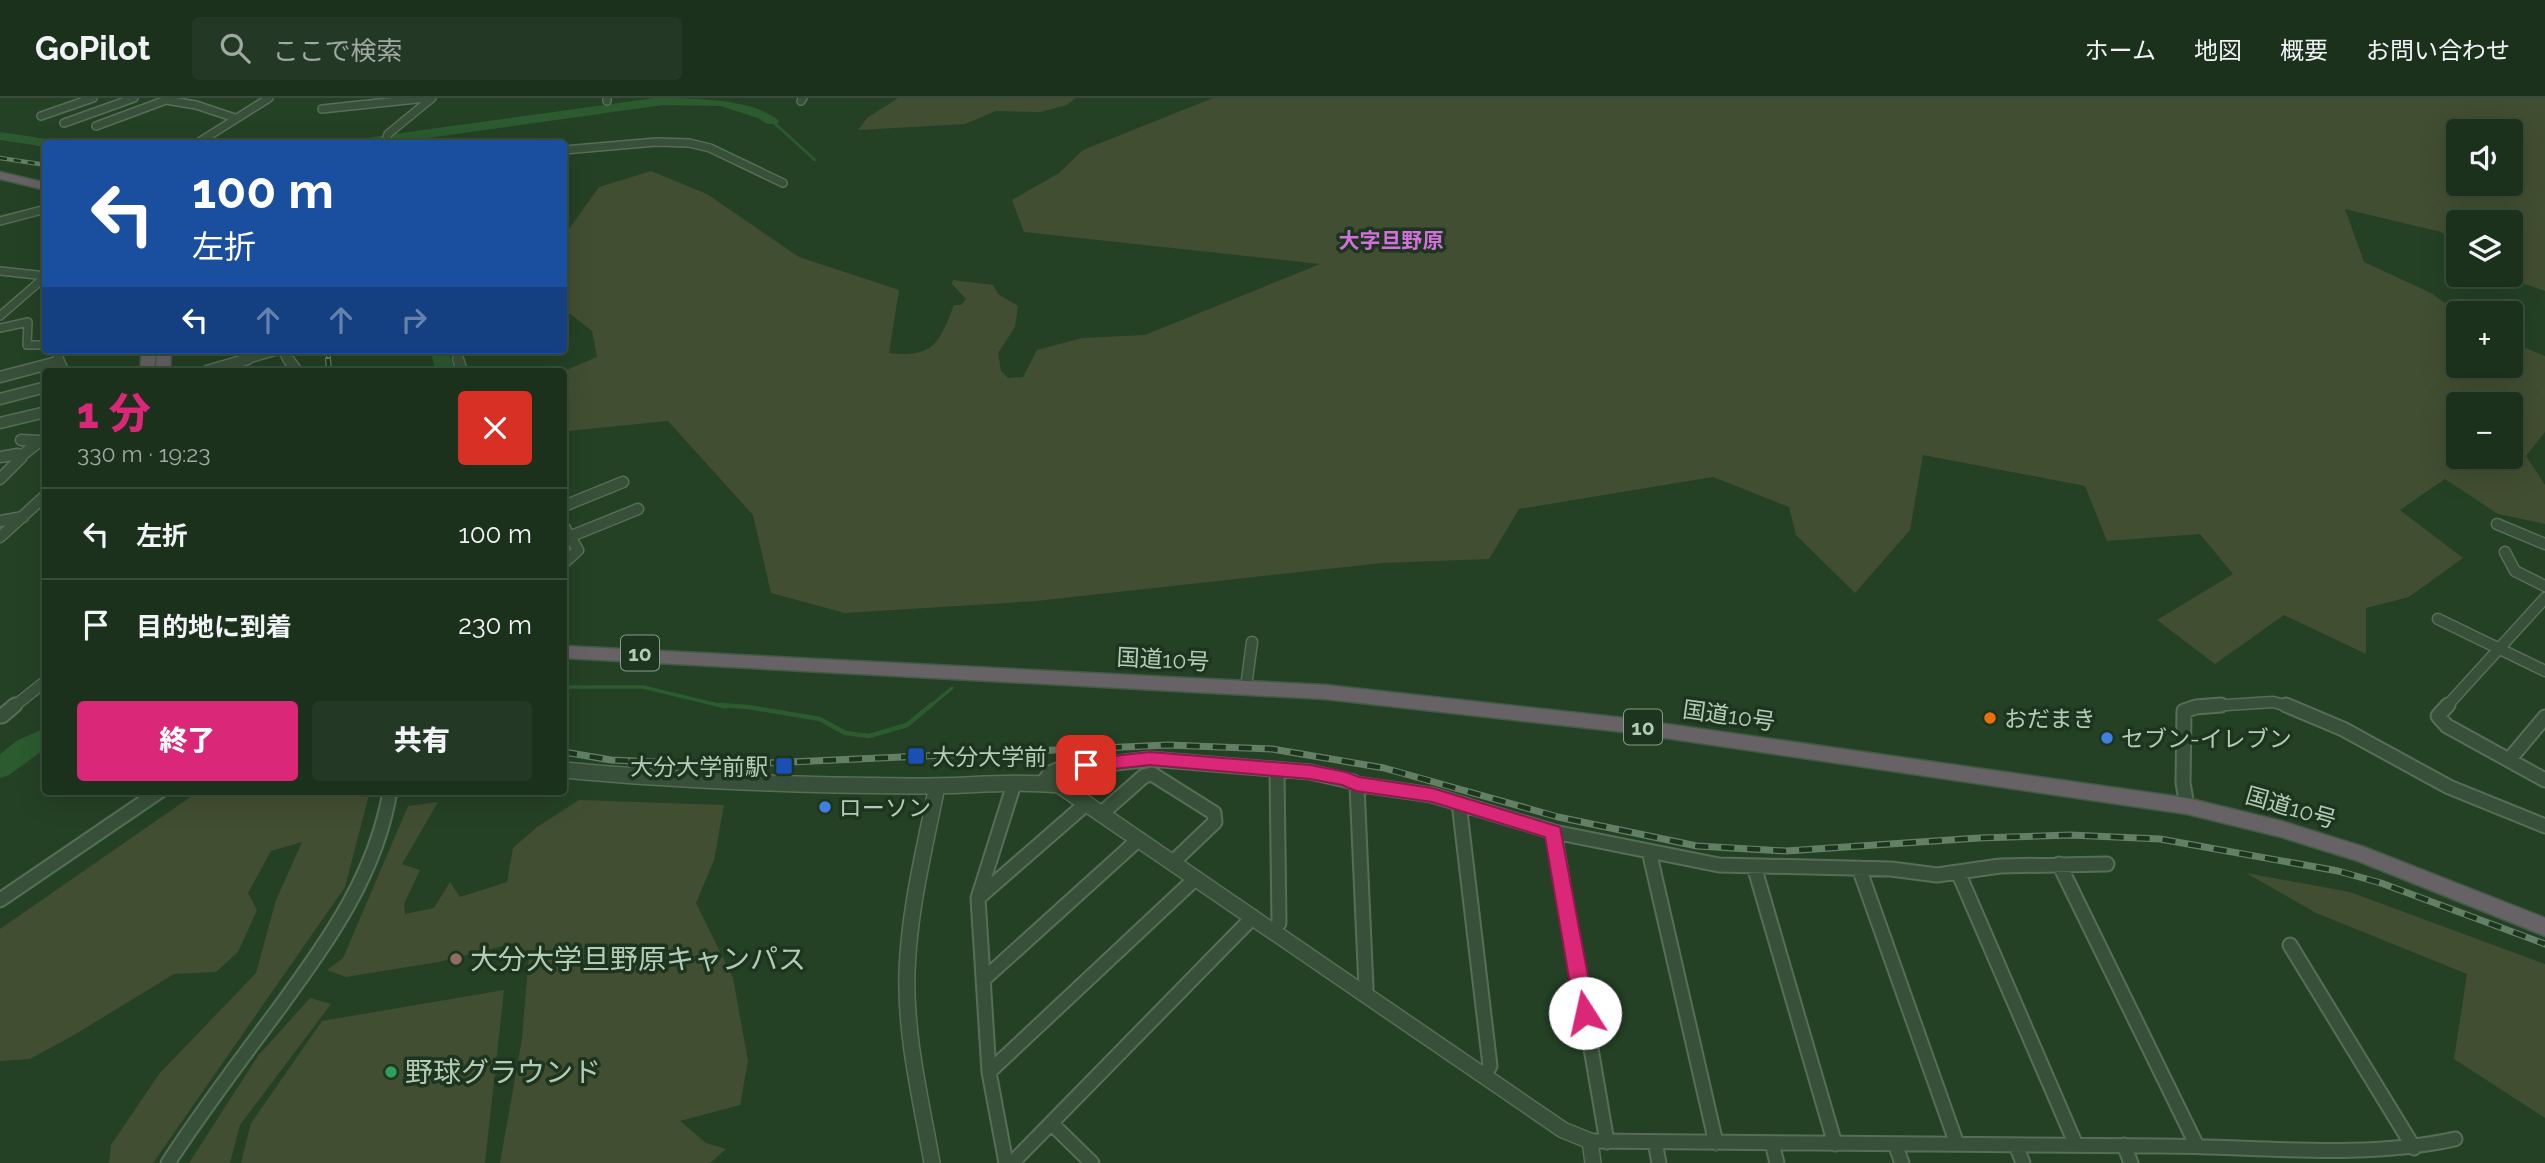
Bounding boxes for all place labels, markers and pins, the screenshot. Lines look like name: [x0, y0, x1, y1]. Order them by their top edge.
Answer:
place label: おだまき: [2004, 705, 2096, 732]
marker: おだまき: [1982, 710, 1998, 726]
place label: セブン-イレブン: [2121, 725, 2292, 752]
marker: セブン-イレブン: [2099, 730, 2115, 746]
pin: [1056, 735, 1116, 795]
place label: 大分大学前: [932, 743, 1047, 770]
marker: 大分大学前: [906, 746, 926, 766]
place label: 大分大学前駅: [630, 753, 768, 780]
marker: 大分大学前駅: [774, 756, 794, 776]
place label: ローソン: [839, 794, 931, 821]
marker: ローソン: [817, 799, 833, 815]
place label: 大分大学旦野原キャンパス: [470, 943, 806, 976]
marker: 大分大学旦野原キャンパス: [448, 951, 464, 967]
place label: 野球グラウンド: [405, 1056, 601, 1089]
marker: 野球グラウンド: [383, 1064, 399, 1080]

